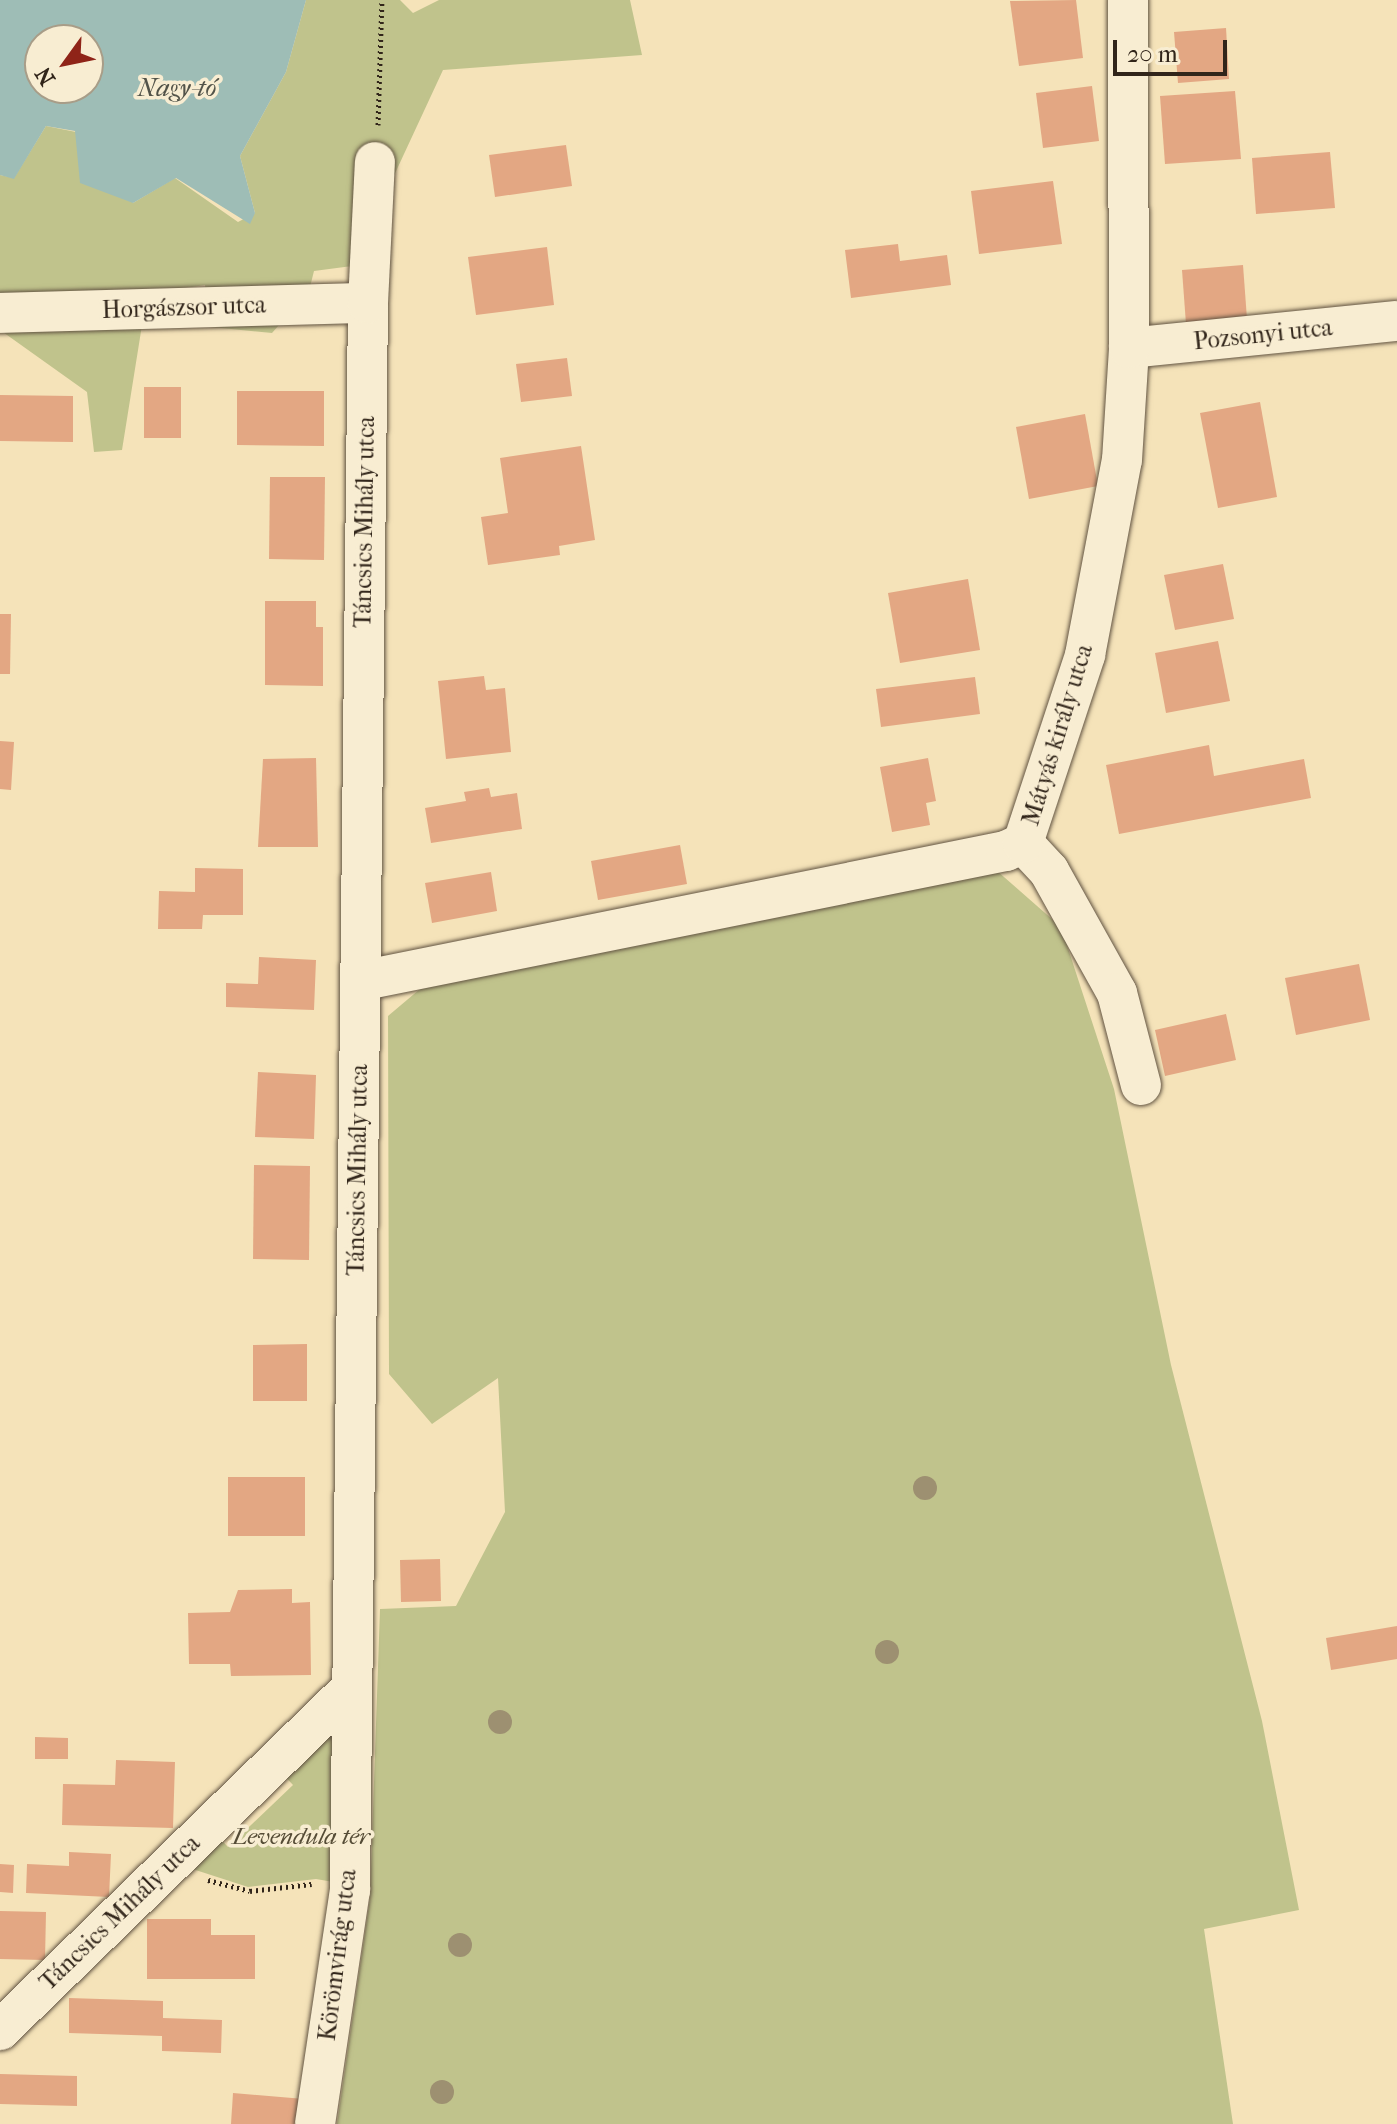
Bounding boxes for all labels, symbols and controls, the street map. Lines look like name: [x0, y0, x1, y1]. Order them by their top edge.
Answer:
north arrow: [24, 24, 104, 104]
scale bar: [1117, 24, 1231, 74]
text: 20 m: [1127, 40, 1178, 68]
text: N: [30, 62, 61, 90]
water label: Nagy-tó: [137, 72, 217, 104]
street label: Horgászsor utca: [101, 291, 267, 325]
street label: Pozsonyi utca: [1192, 313, 1334, 357]
street label: Táncsics Mihály utca: [349, 416, 381, 628]
street label: Mátyás király utca: [1017, 641, 1099, 829]
street label: Táncsics Mihály utca: [342, 1064, 374, 1276]
park label: Levendula tér: [232, 1823, 370, 1851]
street label: Táncsics Mihály utca: [34, 1829, 206, 1997]
street label: Körömvirág utca: [313, 1867, 363, 2043]

